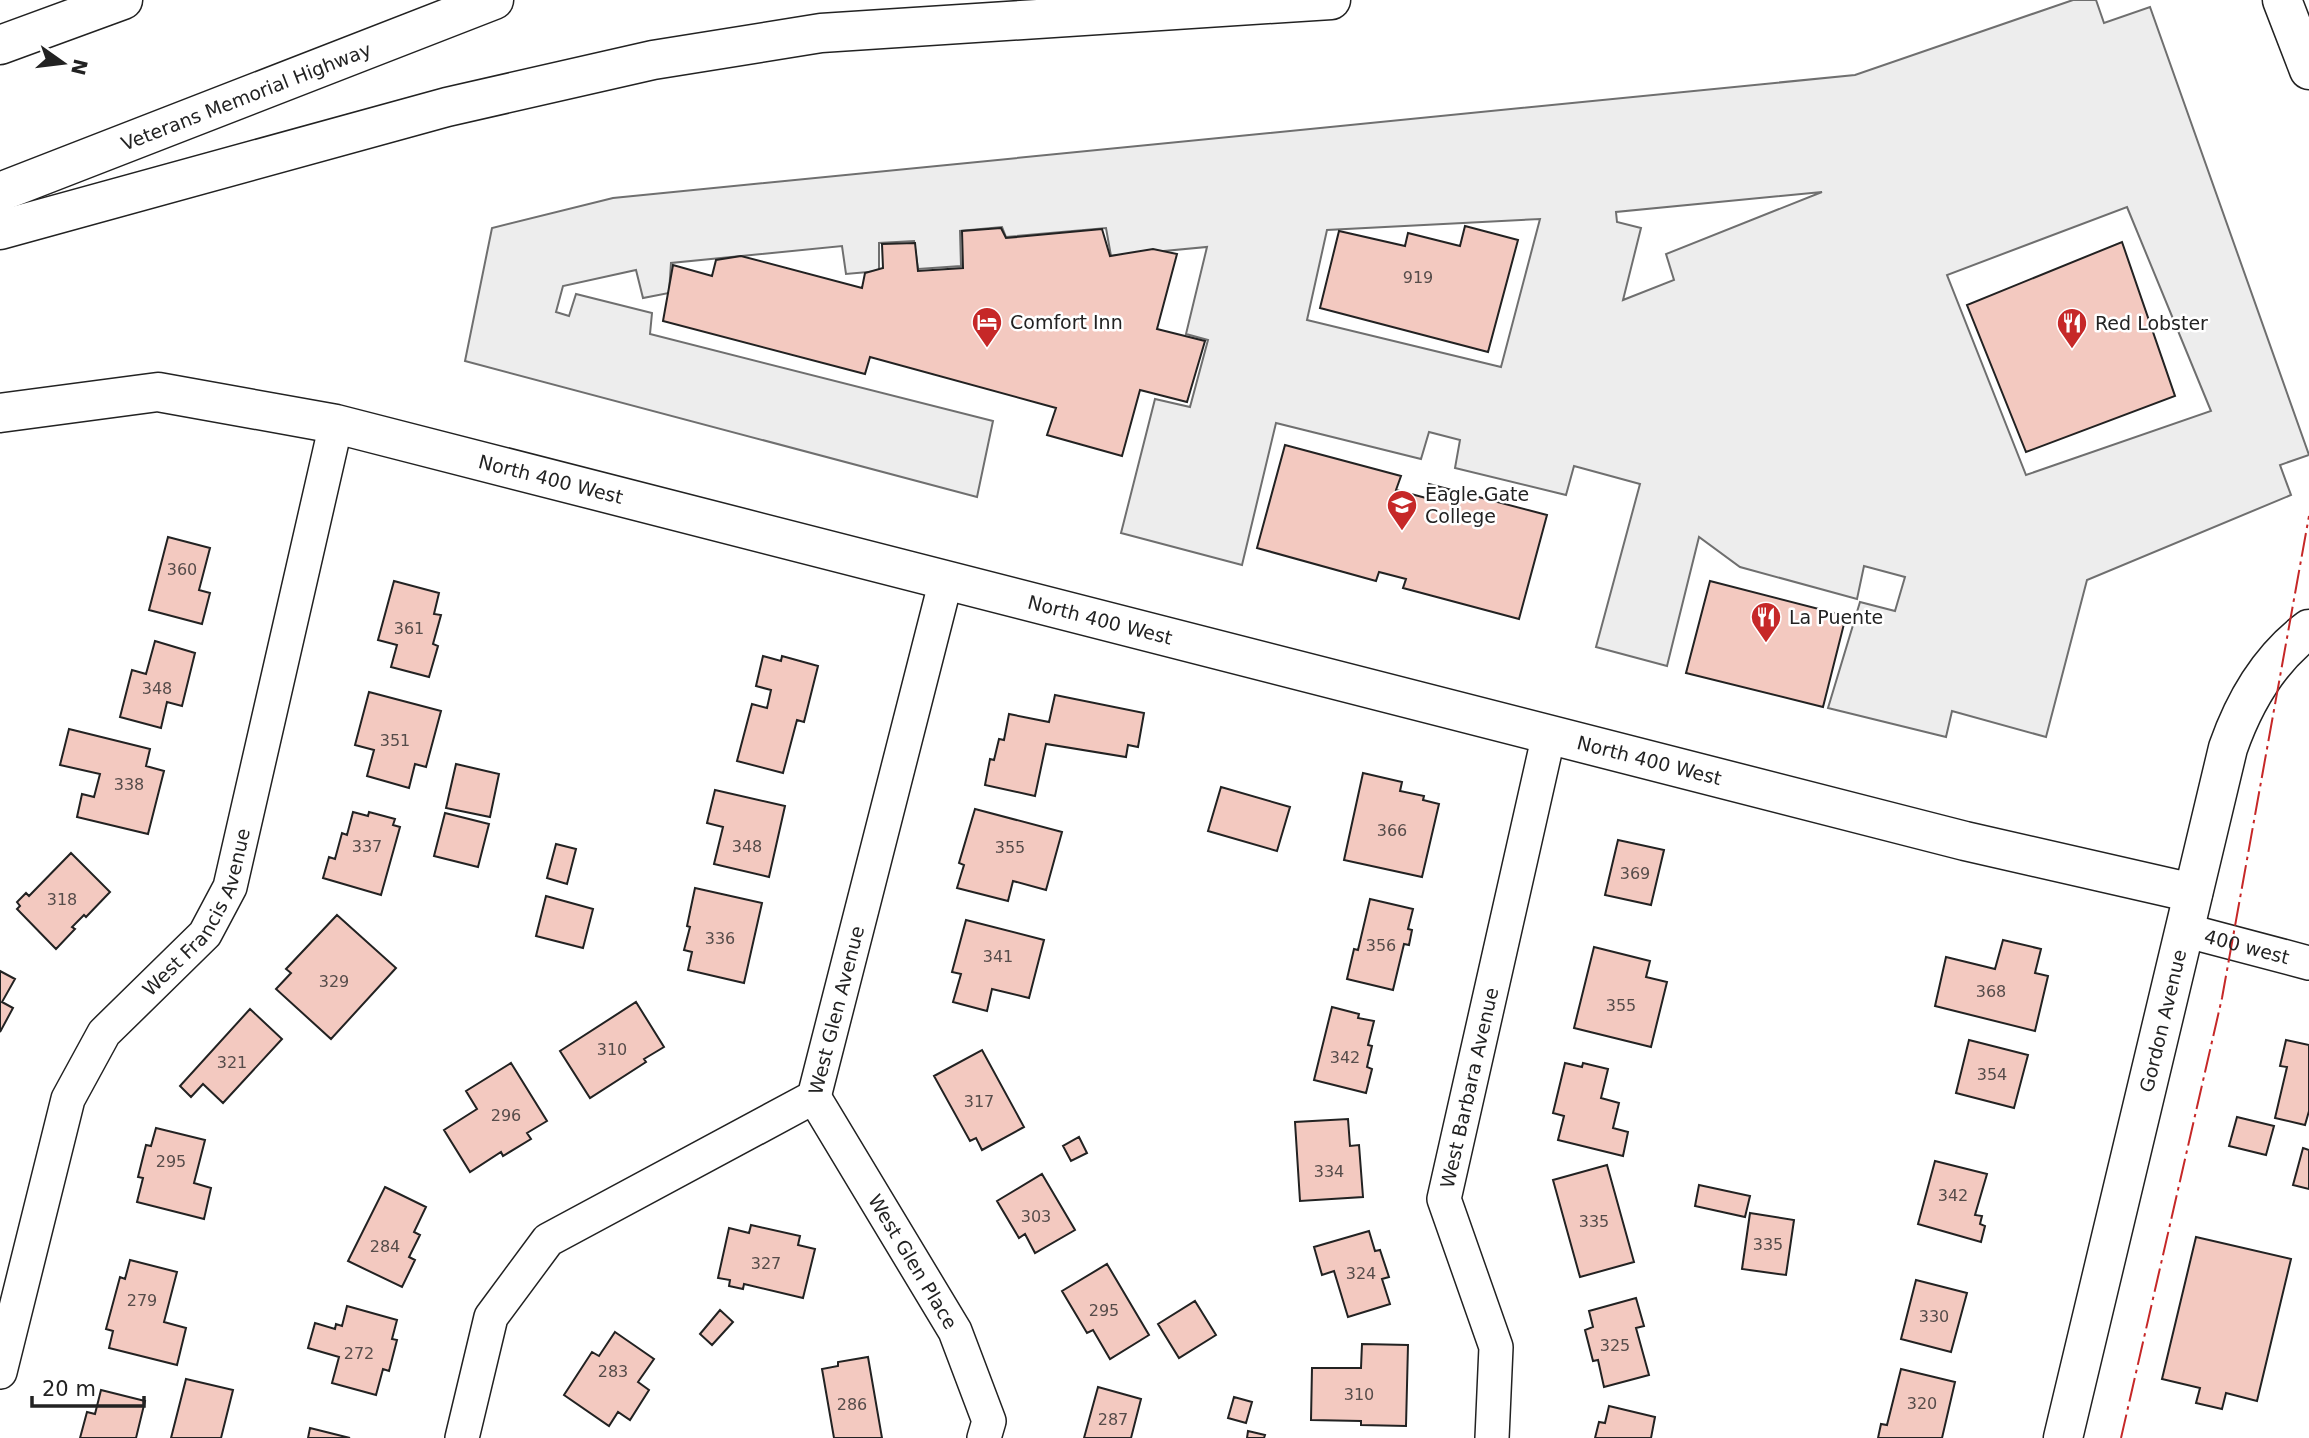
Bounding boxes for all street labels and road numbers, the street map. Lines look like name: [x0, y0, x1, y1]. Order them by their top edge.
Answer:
street label: Veterans Memorial Highway: [118, 38, 374, 155]
street label: North 400 West: [476, 450, 625, 508]
street label: North 400 West: [1026, 591, 1175, 649]
street label: North 400 West: [1575, 731, 1724, 789]
street label: West Francis Avenue: [138, 826, 254, 1000]
street label: West Glen Avenue: [804, 923, 868, 1097]
street label: 400 west: [2202, 925, 2292, 968]
street label: Gordon Avenue: [2135, 947, 2190, 1094]
street label: West Barbara Avenue: [1436, 985, 1502, 1190]
street label: West Glen Place: [864, 1190, 962, 1333]

